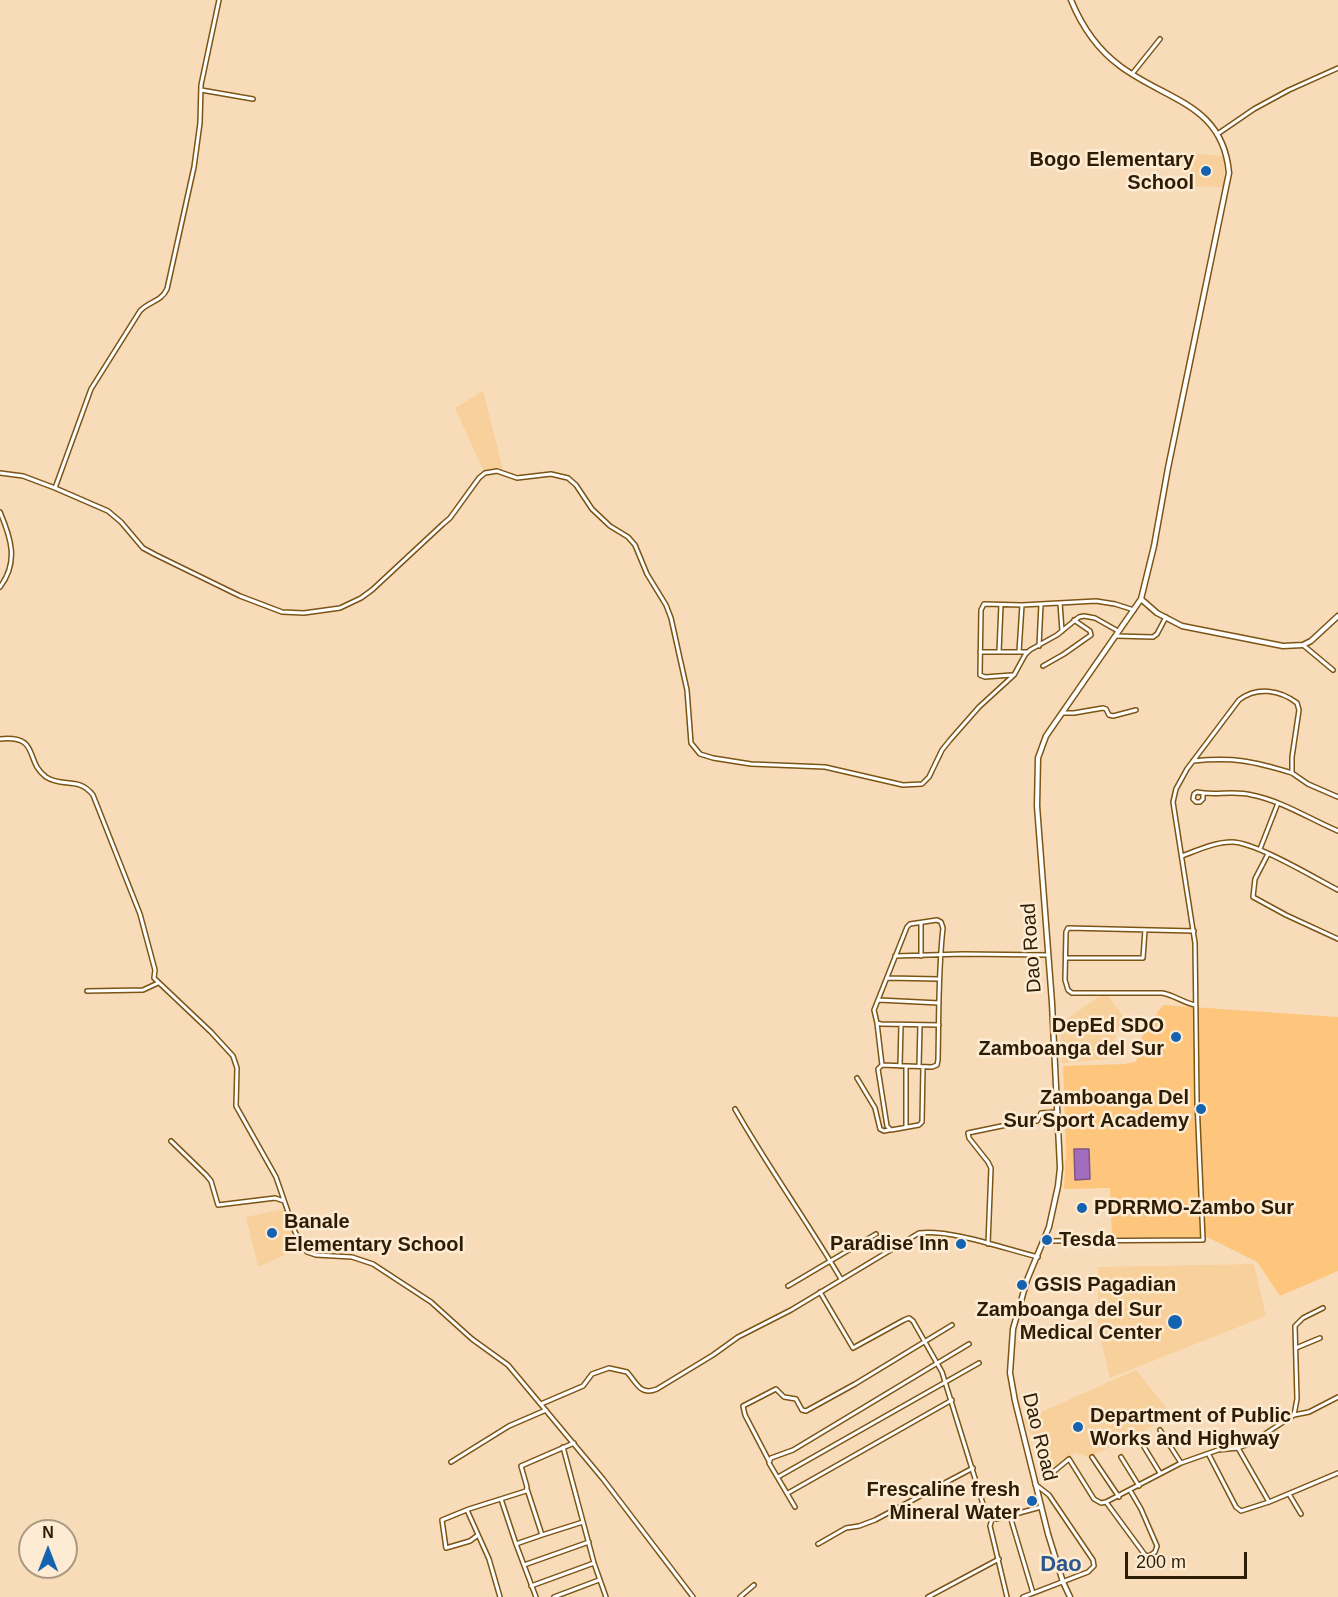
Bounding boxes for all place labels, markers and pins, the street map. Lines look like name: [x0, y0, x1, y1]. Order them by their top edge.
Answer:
place label: Bogo Elementary School: [1030, 148, 1194, 195]
marker: Bogo Elementary School: [1199, 164, 1213, 178]
place label: DepEd SDO Zamboanga del Sur: [978, 1014, 1164, 1061]
marker: DepEd SDO Zamboanga del Sur: [1169, 1030, 1183, 1044]
place label: Zamboanga Del Sur Sport Academy: [1003, 1086, 1189, 1133]
marker: Zamboanga Del Sur Sport Academy: [1194, 1102, 1208, 1116]
place label: PDRRMO-Zambo Sur: [1094, 1196, 1294, 1220]
marker: PDRRMO-Zambo Sur: [1075, 1201, 1089, 1215]
place label: Banale Elementary School: [284, 1210, 464, 1257]
marker: Banale Elementary School: [265, 1226, 279, 1240]
place label: Tesda: [1059, 1228, 1115, 1252]
place label: Paradise Inn: [830, 1232, 949, 1256]
marker: Tesda: [1040, 1233, 1054, 1247]
marker: Paradise Inn: [954, 1237, 968, 1251]
place label: GSIS Pagadian: [1034, 1273, 1176, 1297]
marker: GSIS Pagadian: [1015, 1278, 1029, 1292]
place label: Zamboanga del Sur Medical Center: [976, 1298, 1162, 1345]
marker: Zamboanga del Sur Medical Center: [1166, 1313, 1184, 1331]
place label: Department of Public Works and Highway: [1090, 1404, 1291, 1451]
marker: Department of Public Works and Highway: [1071, 1420, 1085, 1434]
place label: Frescaline fresh Mineral Water: [867, 1478, 1020, 1525]
marker: Frescaline fresh Mineral Water: [1025, 1494, 1039, 1508]

